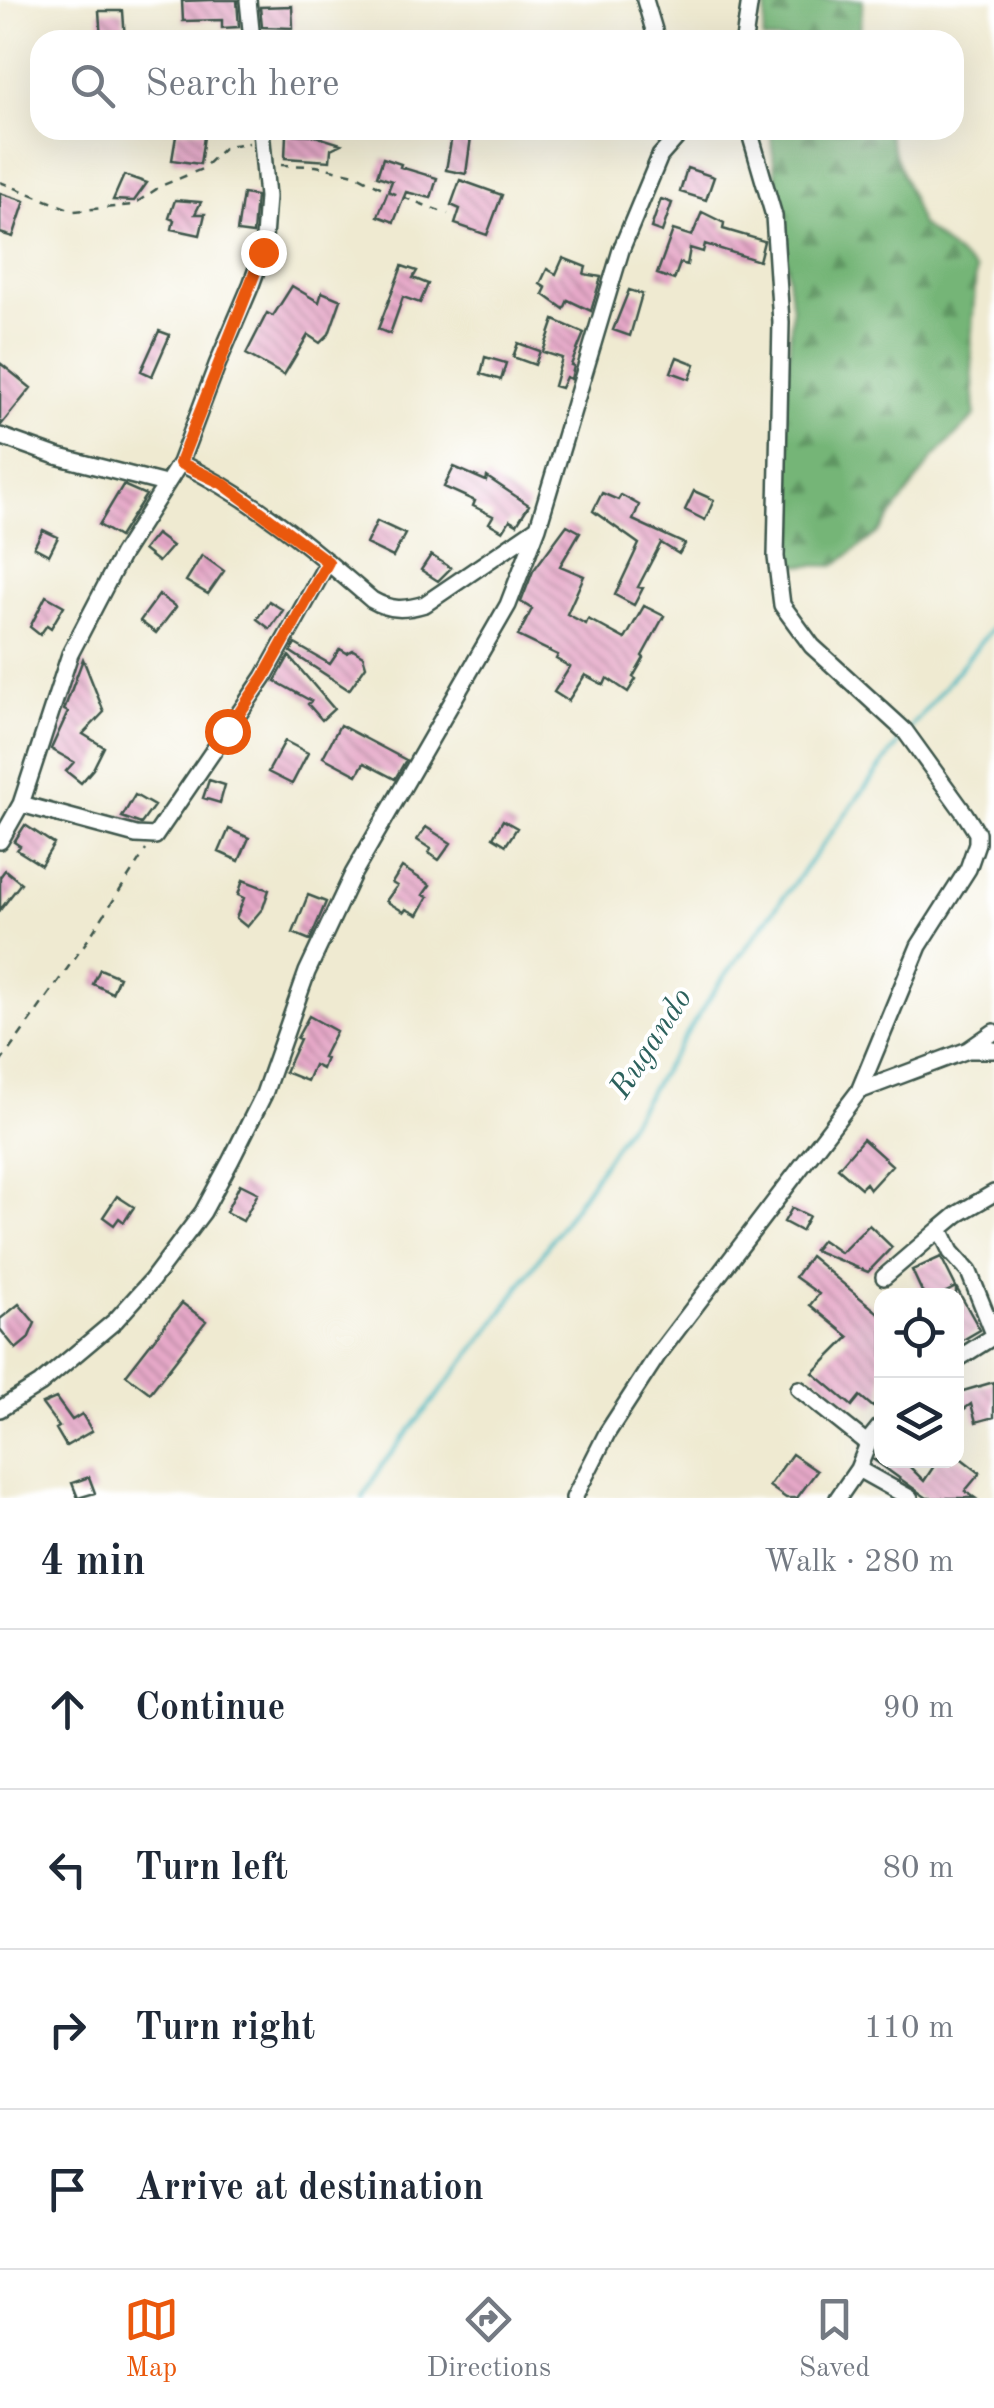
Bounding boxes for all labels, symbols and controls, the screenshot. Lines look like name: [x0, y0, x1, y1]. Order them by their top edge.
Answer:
search box: [30, 30, 964, 140]
icon: search: [65, 58, 120, 113]
text: Search here: [145, 66, 340, 104]
route end: [241, 230, 287, 276]
route start: [205, 709, 251, 755]
water label: Rugando: [604, 983, 699, 1106]
map controls: [874, 1288, 964, 1468]
button: locate: [874, 1288, 964, 1378]
button: layers: [874, 1378, 964, 1468]
text: 4 min: [40, 1542, 146, 1584]
text: Walk · 280 m: [764, 1547, 954, 1579]
icon: ahead: [40, 1682, 95, 1737]
text: Continue: [135, 1690, 285, 1728]
text: 90 m: [883, 1693, 954, 1725]
icon: left: [40, 1842, 95, 1897]
text: Turn left: [135, 1850, 288, 1888]
text: 80 m: [883, 1853, 954, 1885]
icon: right: [40, 2002, 95, 2057]
text: Turn right: [135, 2010, 315, 2048]
text: 110 m: [864, 2013, 954, 2045]
icon: arrive: [40, 2162, 95, 2217]
text: Arrive at destination: [135, 2170, 484, 2208]
tab: Map: [124, 2292, 179, 2387]
tab: Directions: [427, 2292, 551, 2387]
tab: Saved: [799, 2292, 870, 2387]

